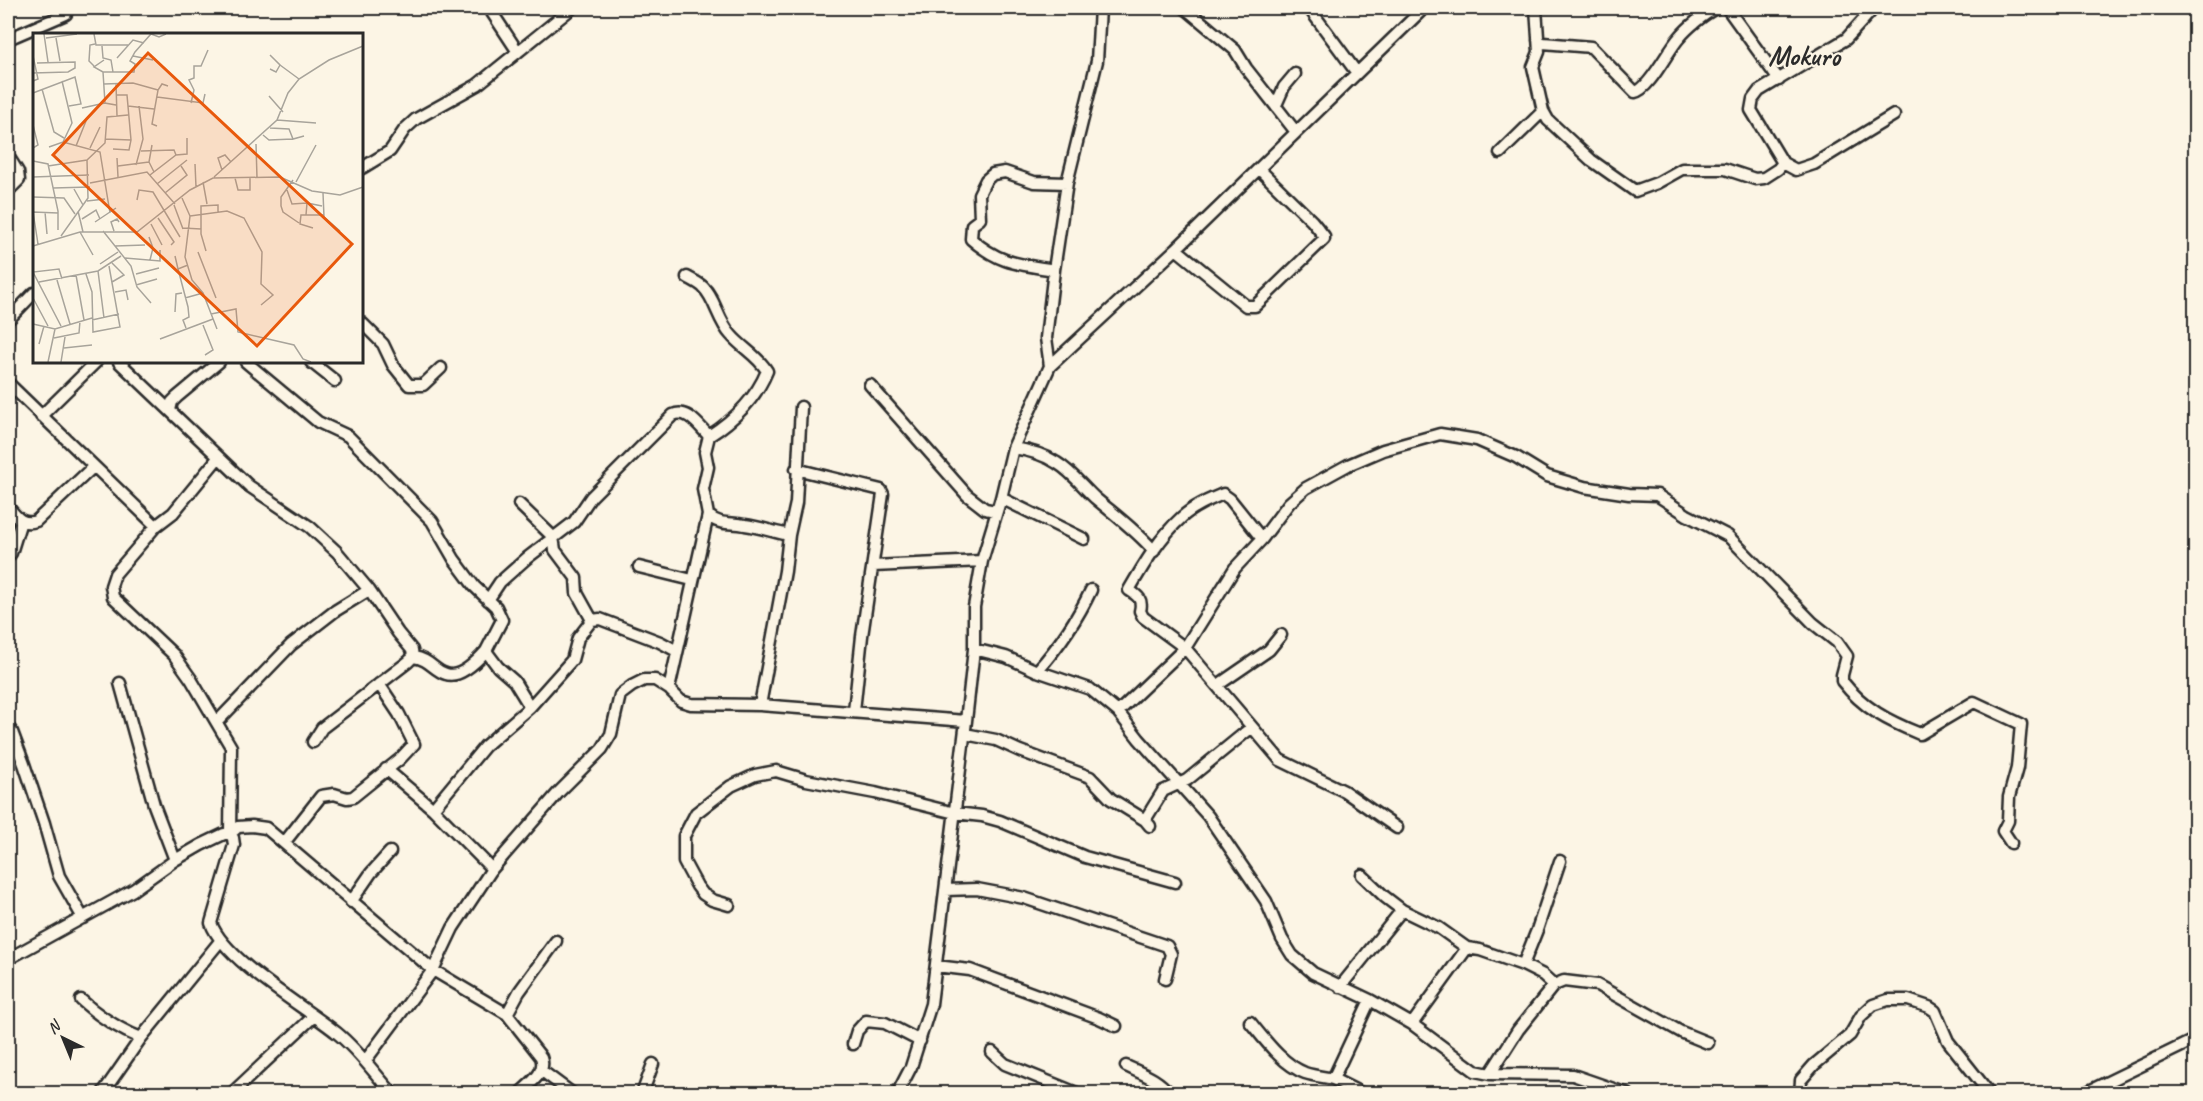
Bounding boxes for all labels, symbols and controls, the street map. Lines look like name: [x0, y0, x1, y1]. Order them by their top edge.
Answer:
inset map: [33, 33, 363, 363]
district label: Mokuro: [1768, 38, 1842, 73]
north arrow: [33, 1008, 93, 1068]
text: N: [43, 1015, 66, 1038]

